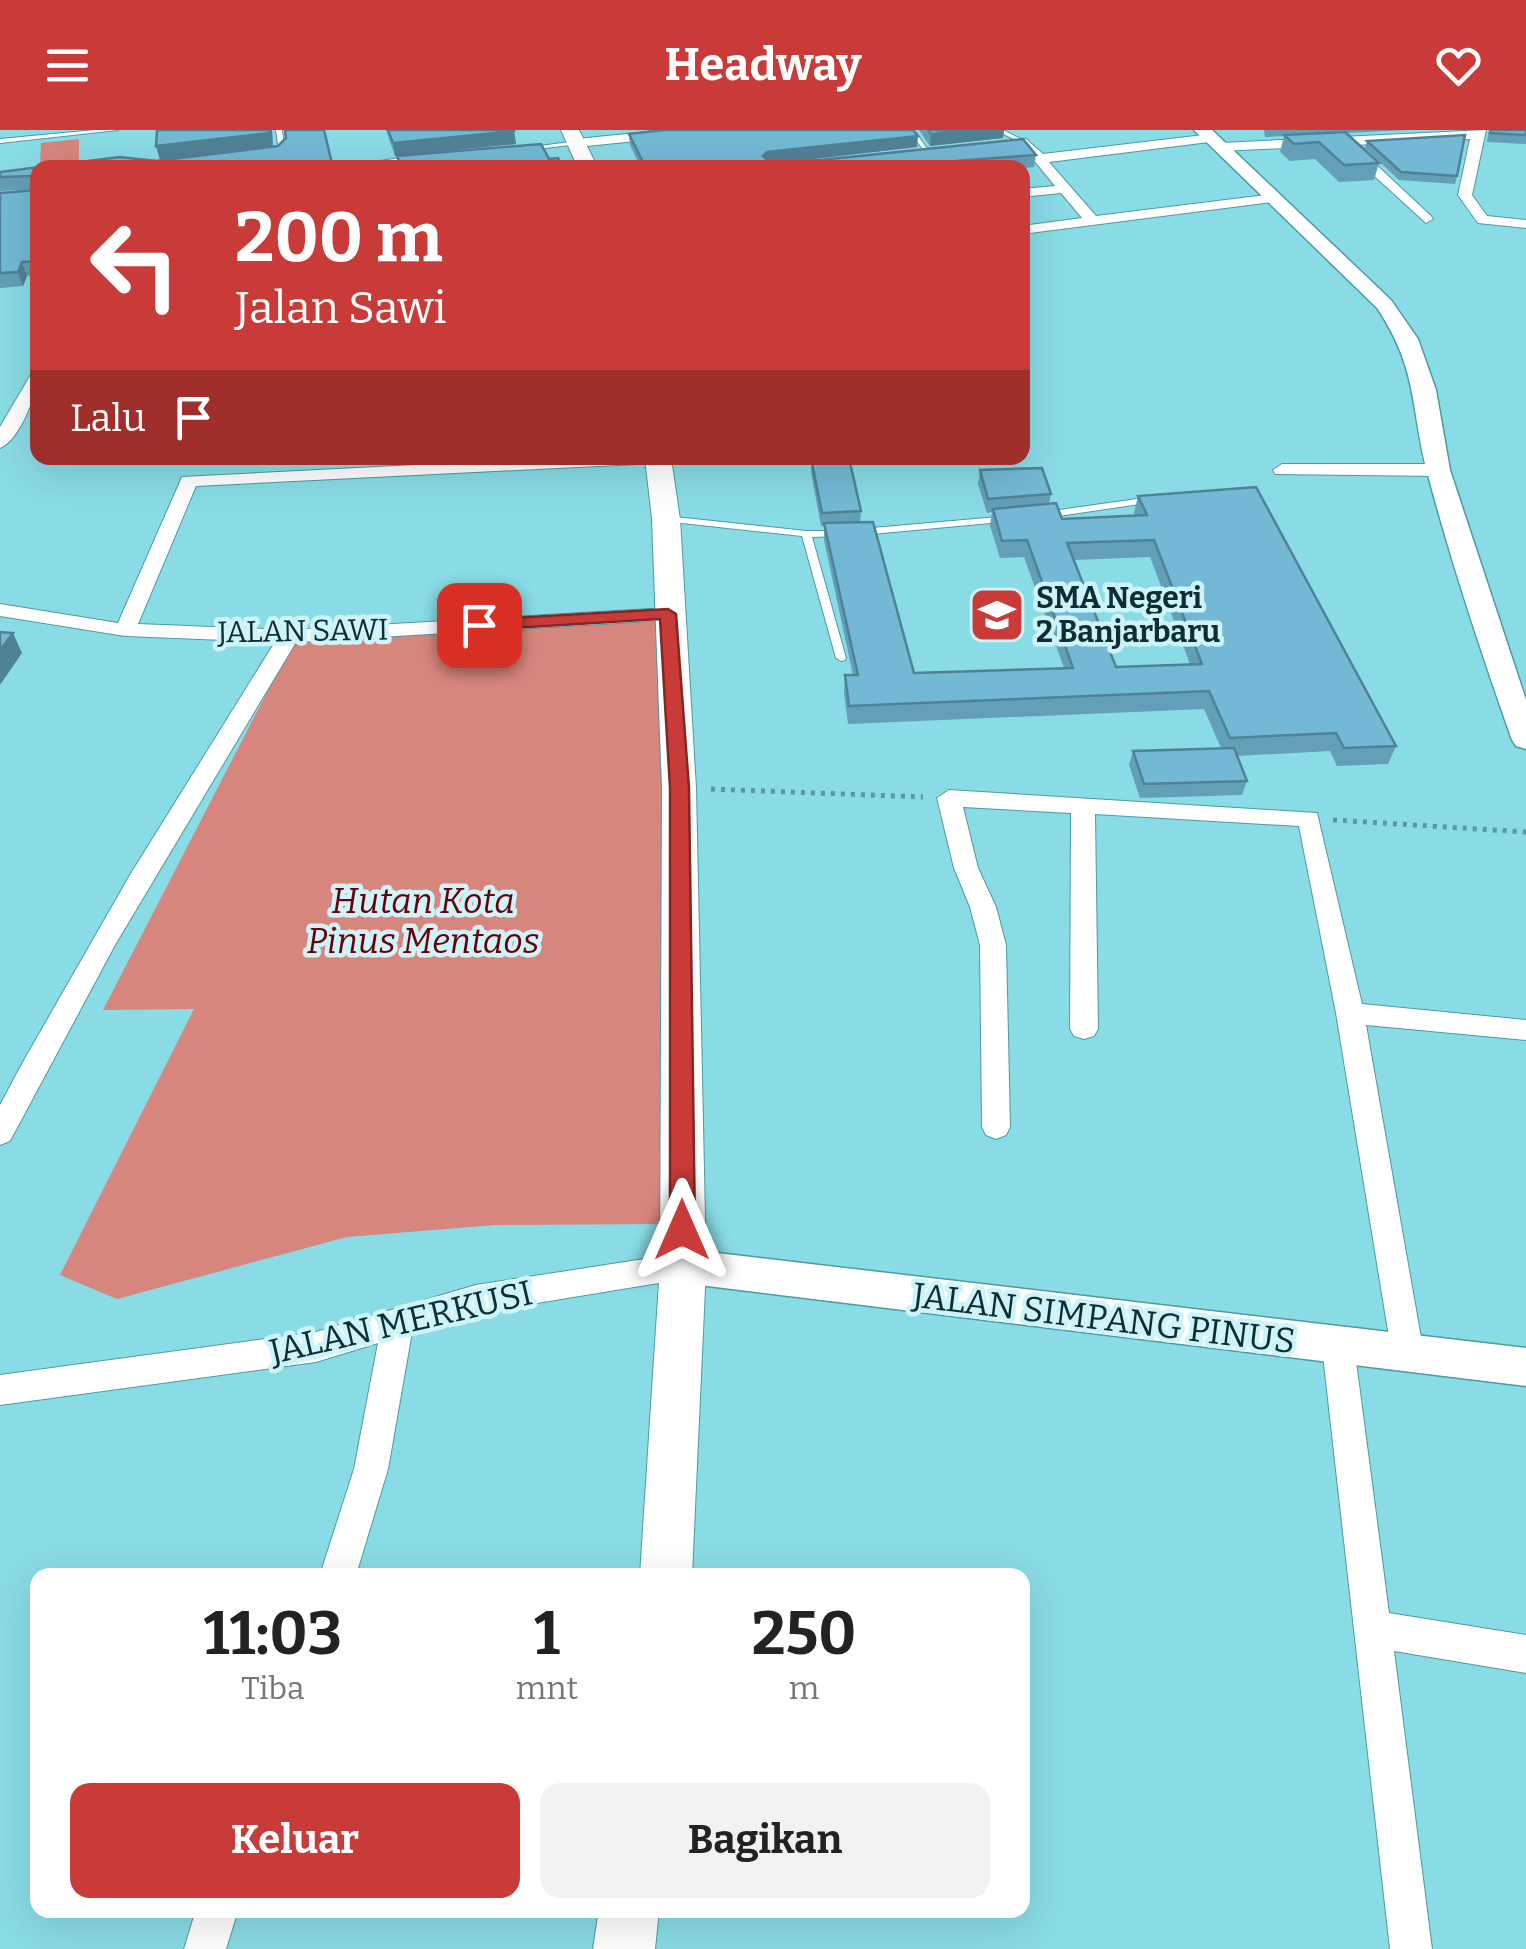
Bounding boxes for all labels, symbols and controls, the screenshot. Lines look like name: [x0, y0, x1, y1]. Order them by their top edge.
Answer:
icon: menu: [40, 38, 95, 93]
text: Headway: [665, 38, 861, 92]
icon: heart: [1431, 38, 1486, 93]
text: 200 m: [235, 196, 443, 280]
icon: left: [70, 200, 200, 330]
text: Jalan Sawi: [235, 281, 447, 335]
icon: arrive: [166, 390, 221, 445]
text: Lalu: [70, 395, 146, 441]
place label: SMA Negeri 2 Banjarbaru: [1036, 580, 1220, 650]
pin: [437, 583, 522, 668]
school or university icon: SMA Negeri 2 Banjarbaru: [967, 585, 1027, 645]
icon: arrive: [452, 598, 507, 653]
street label: JALAN SAWI: [216, 612, 389, 651]
park label: Hutan Kota Pinus Mentaos: [307, 880, 539, 962]
position arrow: [630, 1178, 734, 1282]
street label: JALAN MERKUSI: [264, 1271, 537, 1373]
street label: JALAN SIMPANG PINUS: [909, 1274, 1298, 1362]
text: 11:03: [204, 1598, 342, 1670]
text: 1: [534, 1598, 560, 1670]
text: 250: [752, 1598, 856, 1670]
text: Tiba: [241, 1669, 305, 1707]
text: mnt: [516, 1669, 578, 1707]
text: m: [789, 1669, 819, 1707]
button: Keluar: [70, 1783, 520, 1898]
button: Bagikan: [540, 1783, 990, 1898]

